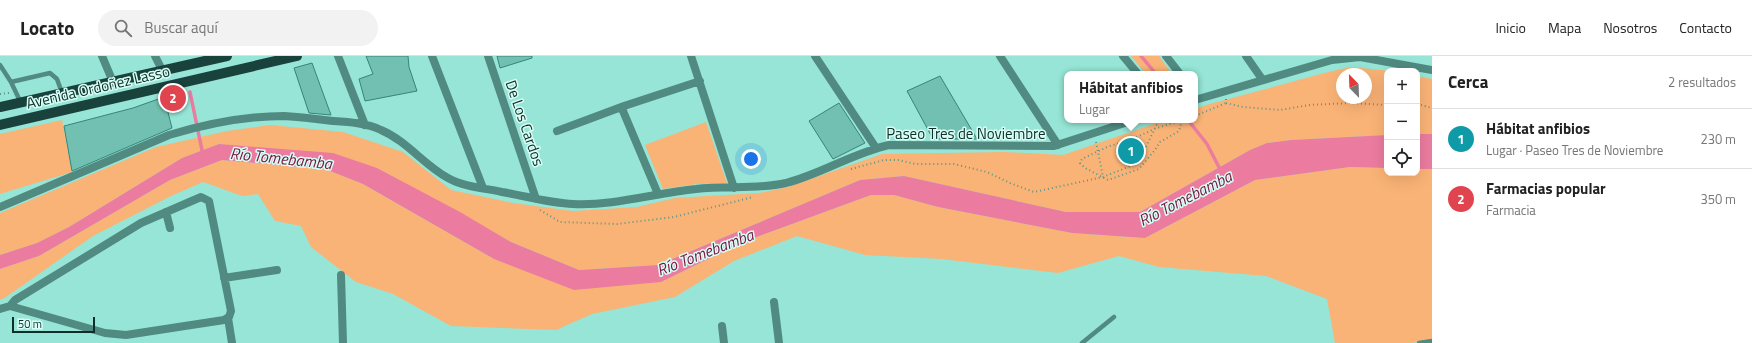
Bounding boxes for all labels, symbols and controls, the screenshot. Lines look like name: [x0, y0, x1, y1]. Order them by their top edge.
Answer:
search box: [98, 10, 378, 46]
text: Locato: [20, 13, 74, 42]
text: Buscar aquí: [144, 16, 218, 39]
icon: search: [112, 17, 134, 39]
text: Inicio: [1495, 17, 1526, 38]
text: Mapa: [1548, 17, 1581, 38]
text: Nosotros: [1603, 17, 1657, 38]
text: Contacto: [1679, 17, 1732, 38]
street label: Avenida Ordoñez Lasso: [24, 59, 172, 115]
north arrow: [1336, 68, 1372, 104]
map controls: [1384, 68, 1420, 176]
button: +: [1384, 68, 1420, 104]
text: Cerca: [1448, 69, 1488, 95]
popup: [1064, 71, 1198, 123]
text: 2 resultados: [1668, 72, 1736, 92]
text: Hábitat anfibios: [1079, 76, 1183, 99]
street label: De Los Cardos: [500, 77, 550, 169]
pin: 2: [160, 83, 186, 113]
text: Lugar: [1079, 99, 1110, 119]
button: −: [1384, 104, 1420, 140]
text: Hábitat anfibios: [1486, 117, 1590, 140]
street label: Paseo Tres de Noviembre: [886, 122, 1046, 145]
text: 1: [1457, 129, 1465, 149]
text: 230 m: [1700, 129, 1736, 149]
pin: 1: [1118, 136, 1144, 166]
button: locate: [1384, 140, 1420, 176]
text: Lugar · Paseo Tres de Noviembre: [1486, 140, 1663, 160]
water label: Río Tomebamba: [229, 141, 334, 175]
your location: [741, 149, 761, 169]
water label: Río Tomebamba: [1134, 164, 1237, 232]
text: Farmacias popular: [1486, 177, 1606, 200]
text: 2: [1457, 189, 1465, 209]
text: 350 m: [1700, 189, 1736, 209]
text: Farmacia: [1486, 200, 1536, 220]
water label: Río Tomebamba: [653, 222, 758, 281]
scale bar: [12, 315, 95, 334]
text: 50 m: [18, 316, 42, 332]

